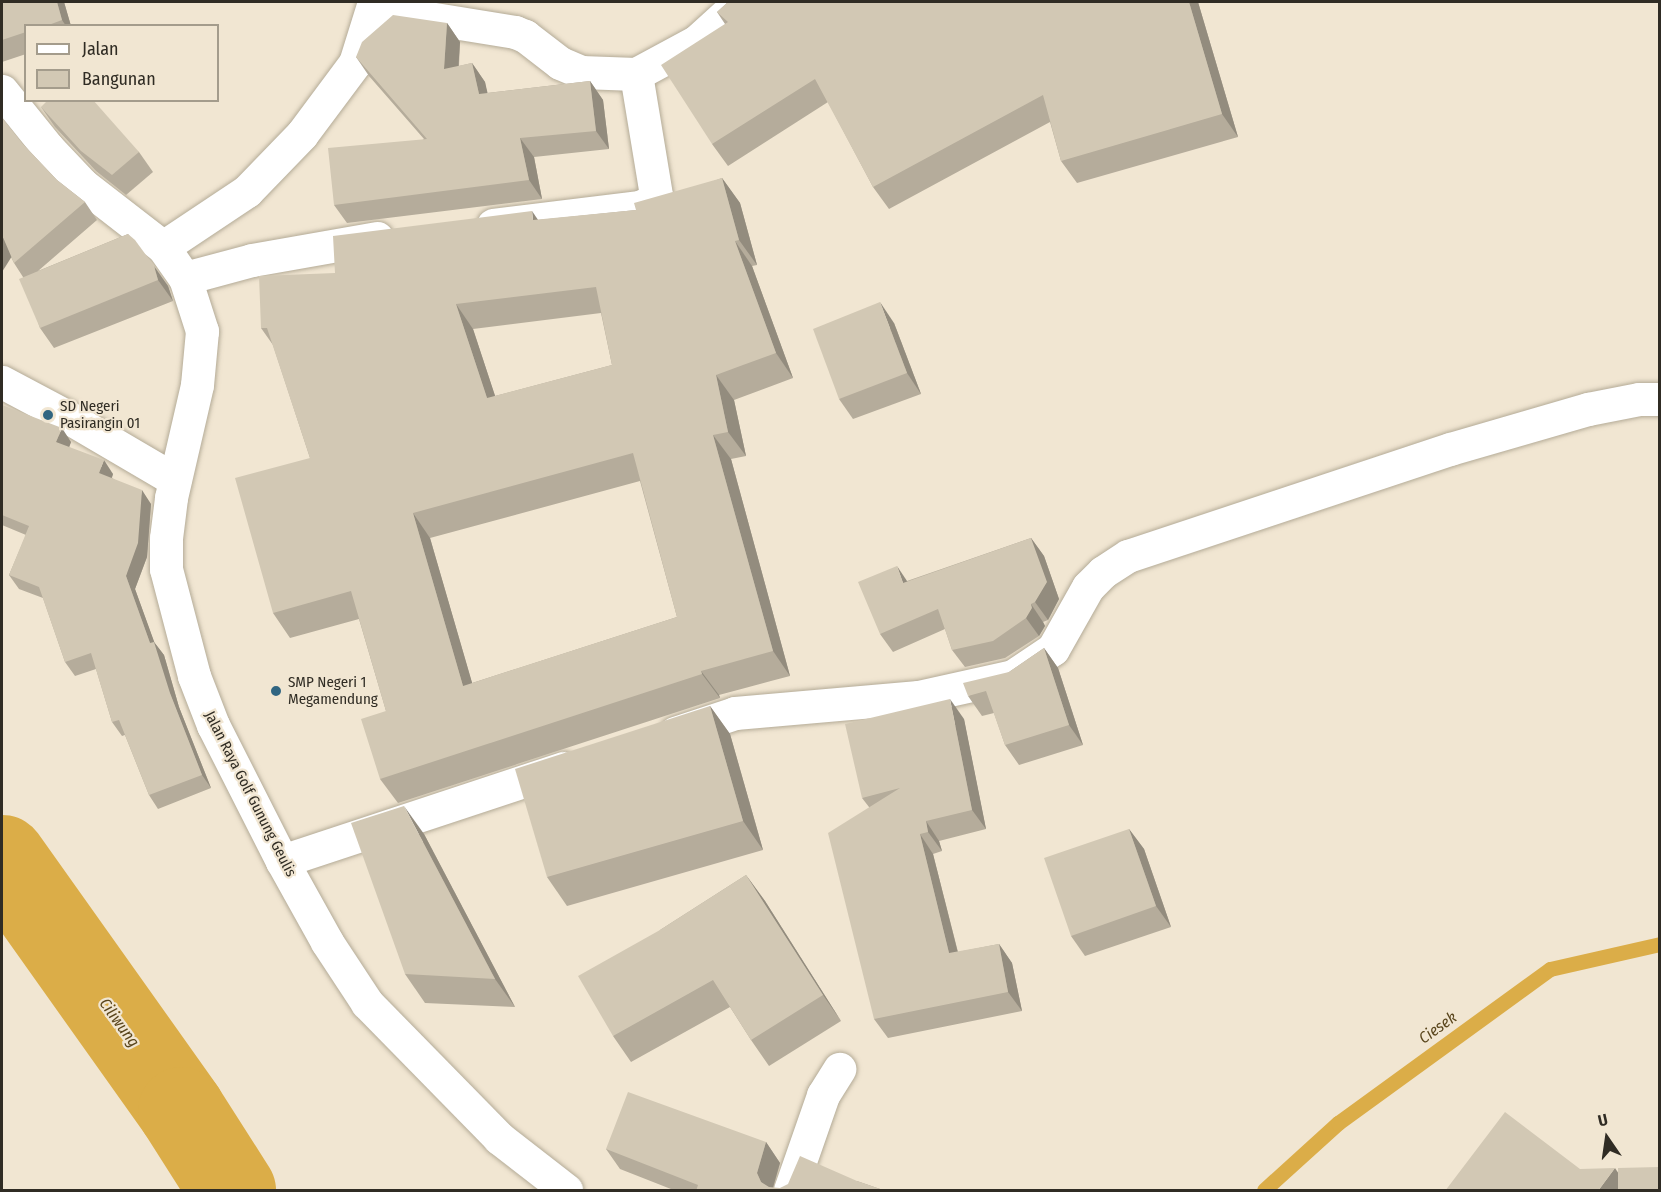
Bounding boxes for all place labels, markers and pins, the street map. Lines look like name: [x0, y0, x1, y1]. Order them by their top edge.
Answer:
place label: SD Negeri Pasirangin 01: [60, 397, 140, 432]
marker: SD Negeri Pasirangin 01: [41, 408, 55, 422]
place label: SMP Negeri 1 Megamendung: [288, 673, 378, 708]
marker: SMP Negeri 1 Megamendung: [269, 684, 283, 698]

